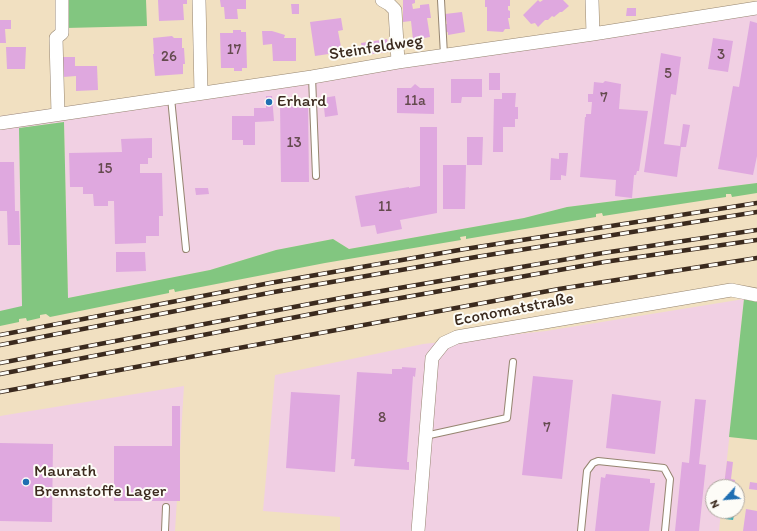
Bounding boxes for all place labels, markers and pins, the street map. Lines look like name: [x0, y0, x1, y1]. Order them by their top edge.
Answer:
place label: Erhard: [277, 92, 327, 112]
marker: Erhard: [264, 97, 274, 107]
place label: Maurath Brennstoffe Lager: [34, 462, 166, 502]
marker: Maurath Brennstoffe Lager: [21, 477, 31, 487]

